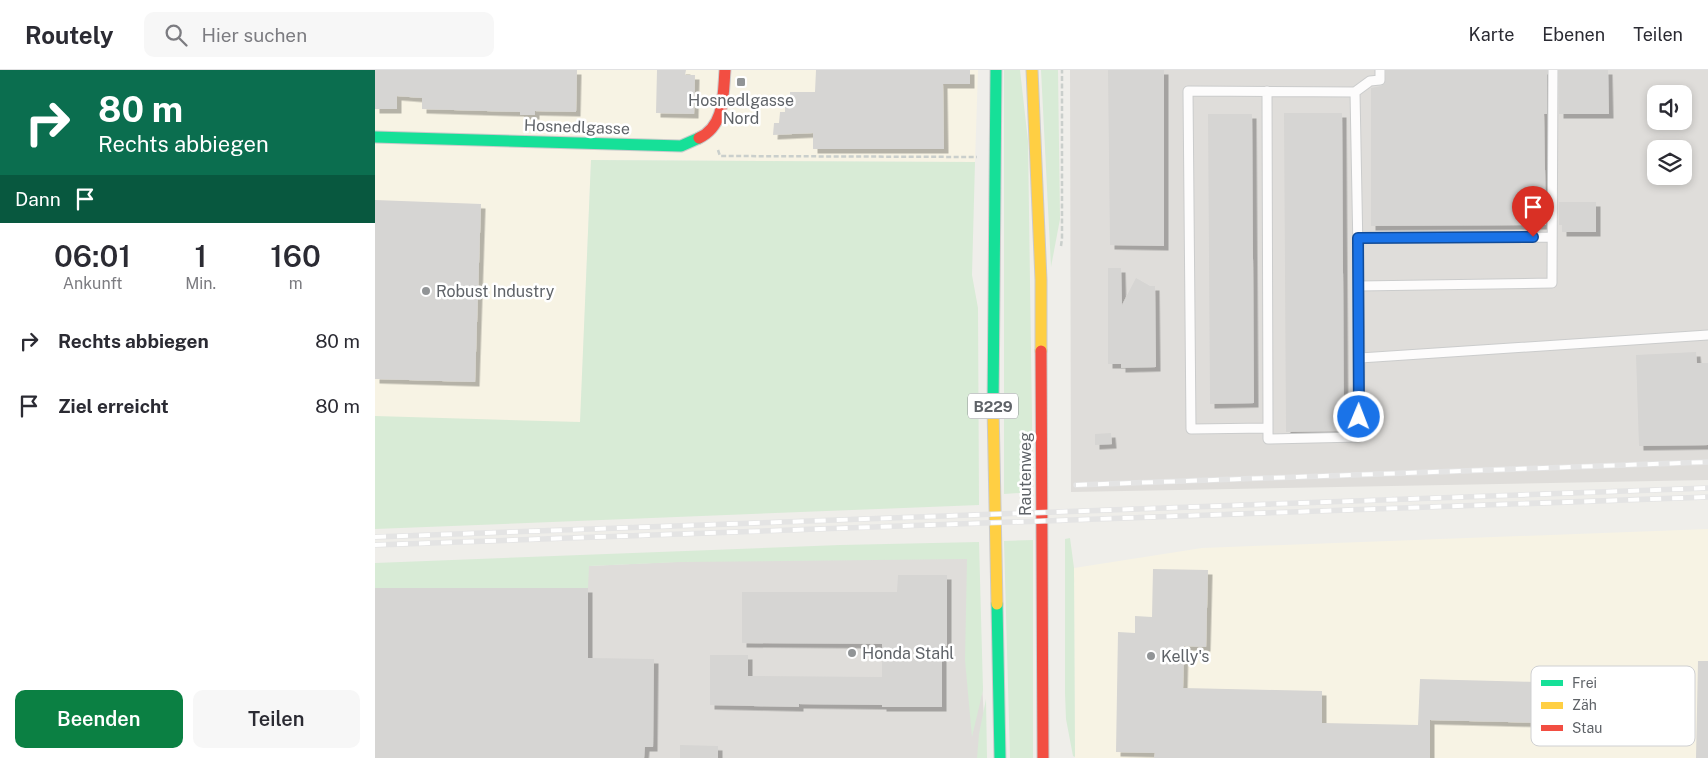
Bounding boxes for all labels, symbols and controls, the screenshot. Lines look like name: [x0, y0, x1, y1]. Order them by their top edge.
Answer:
search box: [144, 12, 494, 57]
text: Routely: [25, 21, 114, 49]
icon: search: [162, 21, 190, 49]
text: Hier suchen: [202, 24, 307, 46]
text: Karte: [1469, 24, 1514, 45]
text: Ebenen: [1542, 24, 1605, 45]
text: Teilen: [1633, 24, 1683, 45]
marker: Hosnedlgasse Nord: [735, 76, 747, 88]
map controls: [1647, 85, 1692, 185]
button: sound: [1647, 85, 1692, 130]
text: 80 m: [98, 89, 183, 130]
icon: right: [15, 90, 80, 155]
place label: Hosnedlgasse Nord: [688, 91, 794, 128]
street label: Hosnedlgasse: [524, 116, 630, 138]
text: Rechts abbiegen: [98, 131, 269, 157]
button: layers: [1647, 140, 1692, 185]
icon: arrive: [71, 185, 99, 213]
pin: [1512, 186, 1554, 237]
text: Dann: [15, 188, 61, 210]
icon: arrive: [1519, 193, 1547, 221]
text: 06:01: [54, 238, 131, 274]
text: 1: [194, 238, 207, 274]
text: 160: [270, 238, 321, 274]
text: Ankunft: [63, 274, 122, 293]
text: Min.: [185, 274, 216, 293]
text: m: [289, 274, 303, 293]
place label: Robust Industry: [436, 282, 555, 301]
marker: Robust Industry: [420, 285, 432, 297]
icon: right: [15, 327, 43, 355]
text: Rechts abbiegen: [58, 330, 209, 352]
text: 80 m: [315, 330, 360, 352]
position arrow: [1332, 390, 1384, 442]
icon: arrive: [15, 392, 43, 420]
road number: B229: [968, 394, 1018, 418]
text: Ziel erreicht: [58, 395, 169, 417]
text: 80 m: [315, 395, 360, 417]
street label: Rautenweg: [1016, 432, 1035, 516]
place label: Honda Stahl: [862, 644, 954, 663]
marker: Honda Stahl: [846, 647, 858, 659]
place label: Kelly's: [1161, 647, 1209, 666]
marker: Kelly's: [1145, 650, 1157, 662]
legend: [1531, 666, 1695, 746]
text: Frei: [1572, 675, 1597, 691]
button: Beenden: [15, 690, 183, 748]
button: Teilen: [193, 690, 360, 748]
text: Zäh: [1572, 697, 1597, 713]
text: Stau: [1572, 720, 1602, 736]

